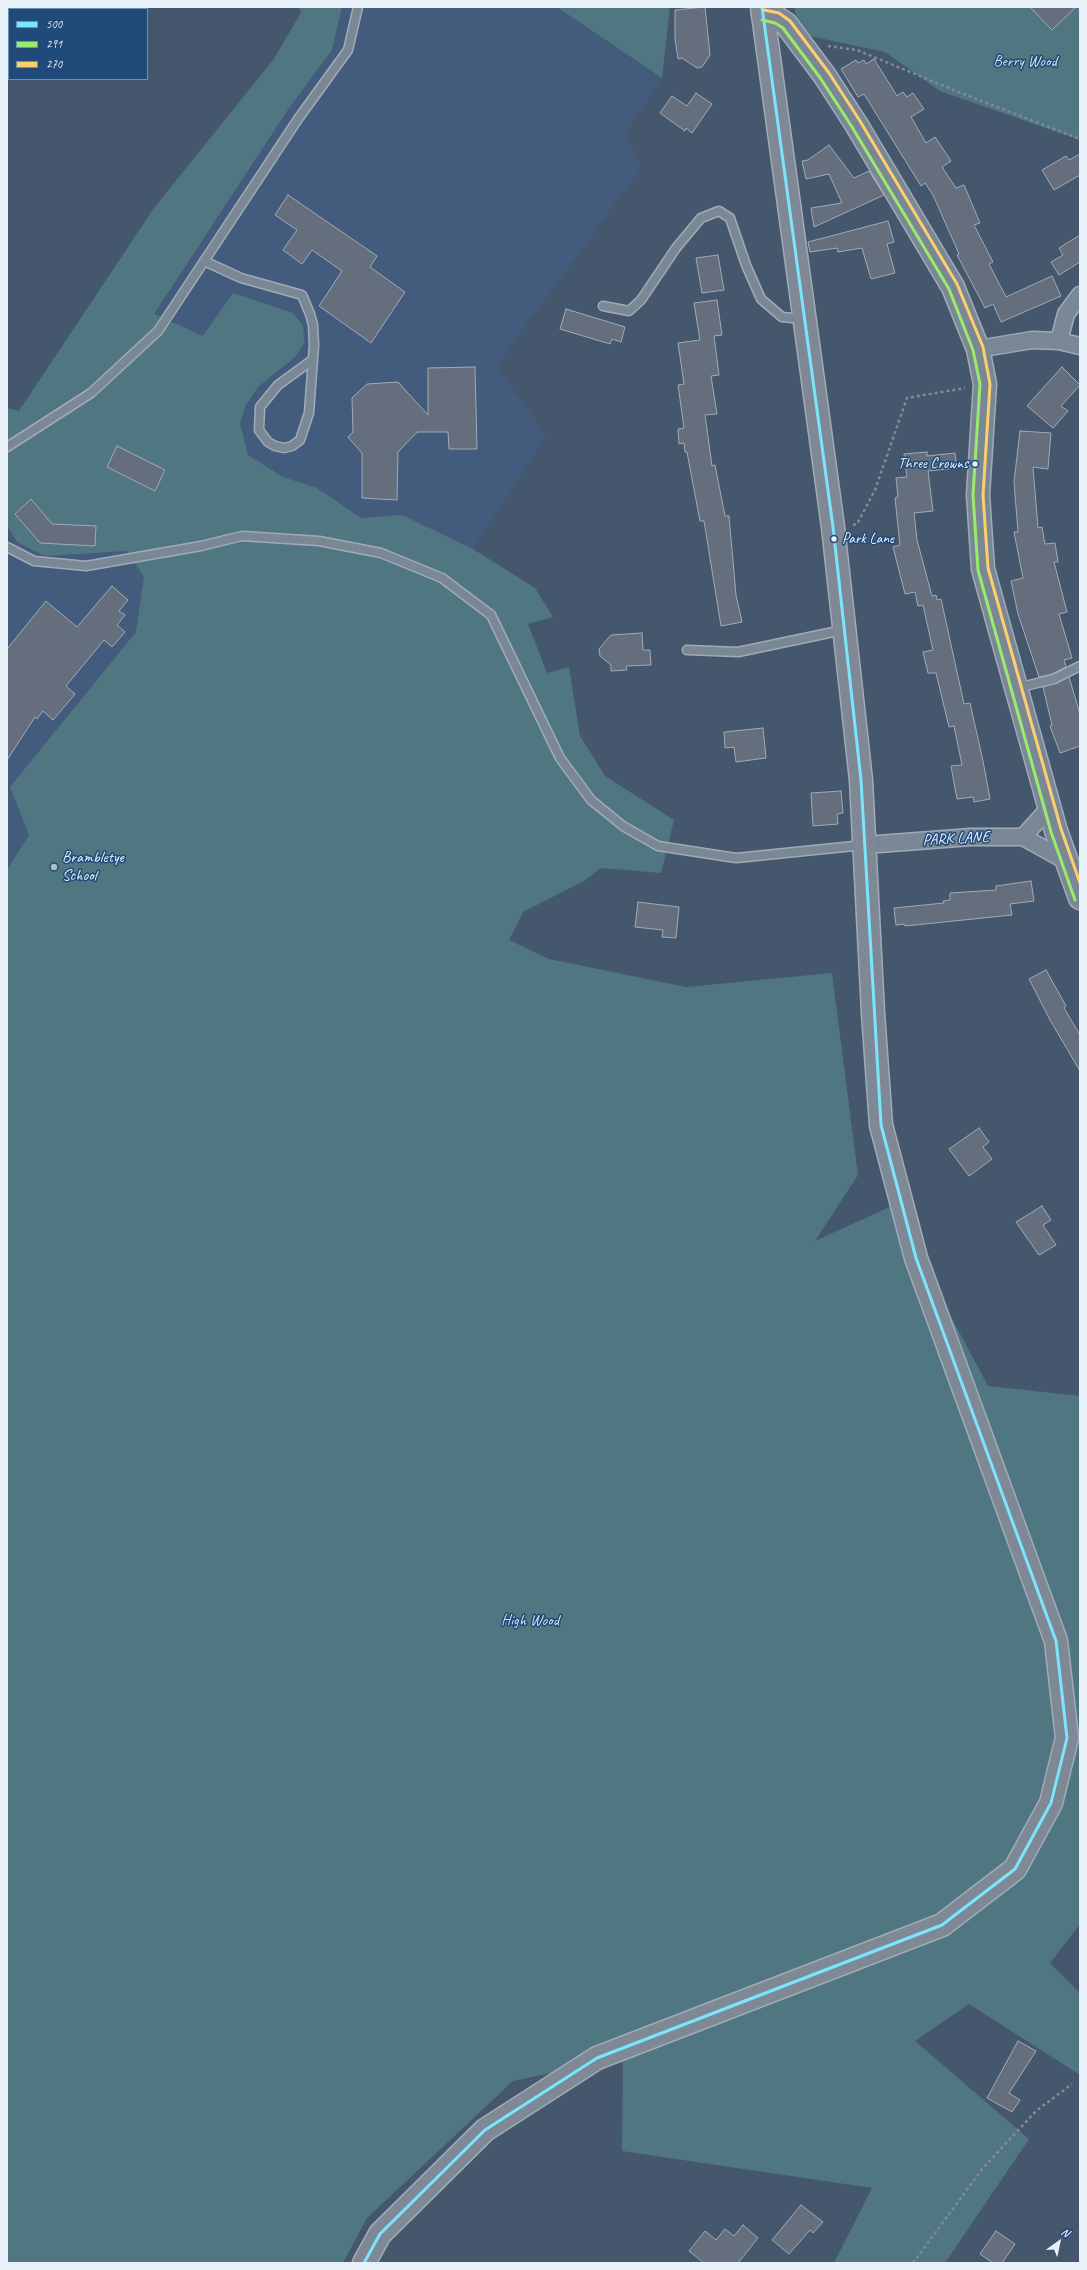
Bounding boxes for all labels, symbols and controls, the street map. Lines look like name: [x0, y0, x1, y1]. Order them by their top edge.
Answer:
legend: [8, 8, 148, 80]
text: 500: [46, 16, 62, 32]
text: 291: [46, 36, 62, 52]
park label: Berry Wood: [993, 52, 1057, 72]
text: 270: [46, 56, 62, 72]
place label: Three Crowns: [898, 455, 968, 473]
marker: Three Crowns: [970, 459, 980, 469]
place label: Park Lane: [842, 530, 894, 548]
marker: Park Lane: [829, 534, 839, 544]
street label: PARK LANE: [922, 828, 990, 850]
place label: Brambletye School: [62, 848, 124, 886]
marker: Brambletye School: [49, 862, 59, 872]
park label: High Wood: [501, 1611, 559, 1631]
north arrow: [1039, 2222, 1079, 2262]
text: N: [1059, 2224, 1072, 2240]

